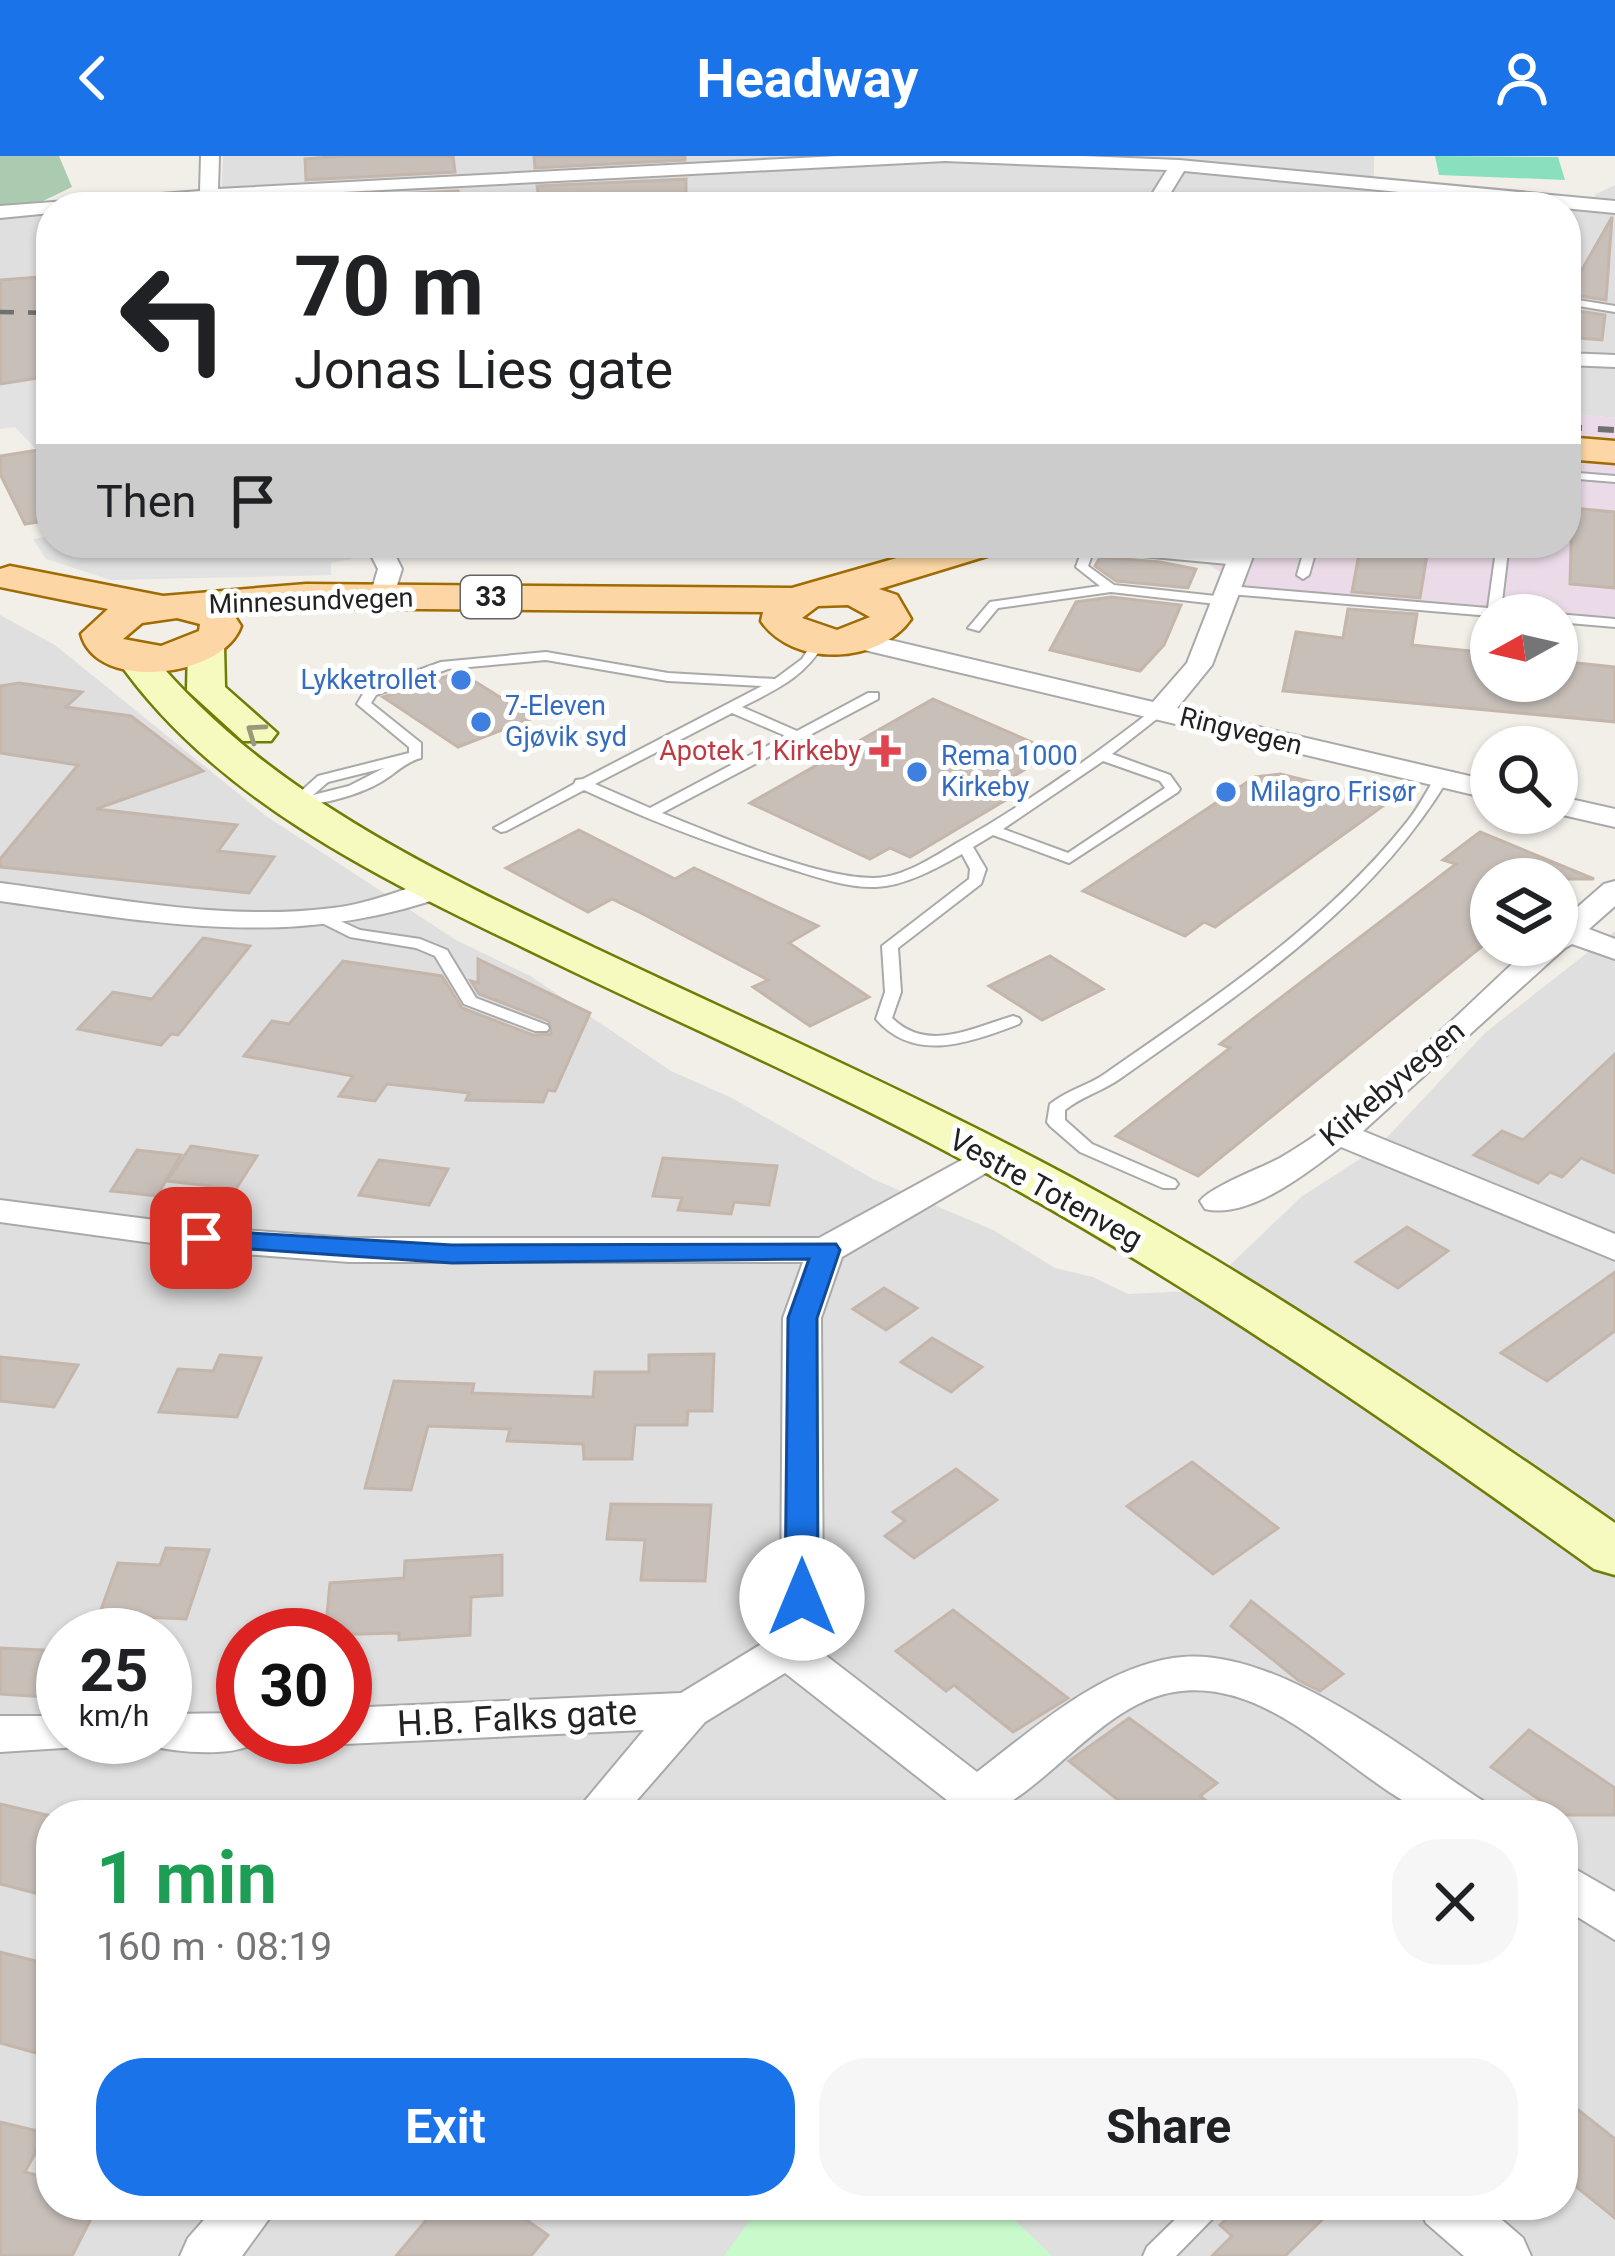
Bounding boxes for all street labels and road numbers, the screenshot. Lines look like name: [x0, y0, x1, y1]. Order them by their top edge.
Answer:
road number: 33: [461, 576, 521, 618]
street label: Minnesundvegen: [208, 581, 414, 621]
street label: Ringvegen: [1177, 700, 1305, 762]
street label: Kirkebyvegen: [1313, 1013, 1471, 1153]
street label: Vestre Totenveg: [943, 1122, 1149, 1256]
street label: H.B. Falks gate: [396, 1691, 638, 1745]

